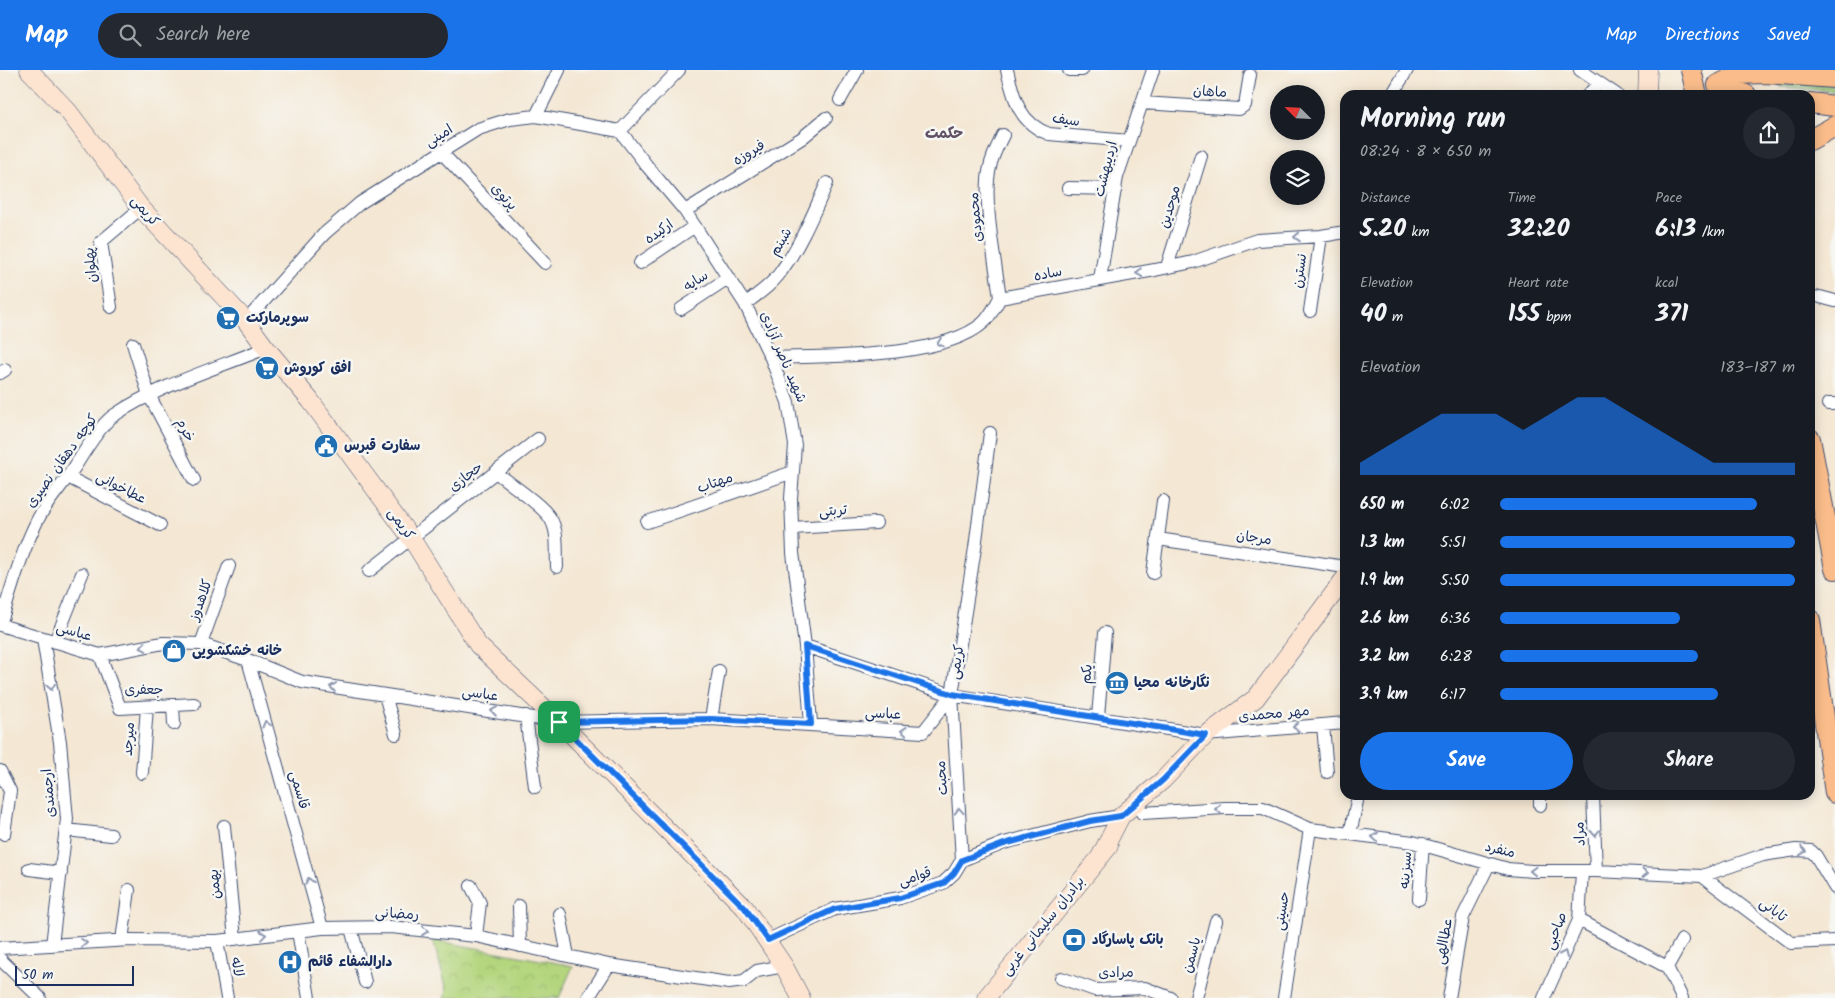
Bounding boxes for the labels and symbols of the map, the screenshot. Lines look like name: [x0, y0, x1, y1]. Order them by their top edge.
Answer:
street label: ماهان: [1192, 80, 1228, 104]
north arrow: [1270, 85, 1325, 140]
street label: سیف: [1051, 107, 1081, 133]
street label: امینی: [421, 119, 457, 153]
district label: حکمت: [925, 122, 963, 146]
street label: فیروزه: [728, 134, 770, 172]
street label: اردیبهشت: [1088, 139, 1124, 199]
street label: پرتوی: [485, 178, 523, 216]
street label: موحدین: [1153, 183, 1187, 231]
street label: کریمی: [125, 190, 165, 232]
street label: محمودی: [963, 191, 989, 243]
street label: ارکیده: [640, 214, 678, 250]
street label: شبنم: [764, 224, 798, 260]
one-way arrow: [1292, 232, 1300, 243]
street label: پهلوان: [78, 246, 104, 284]
street label: نسترن: [1287, 252, 1313, 290]
street label: ساده: [1032, 260, 1064, 288]
street label: سایه: [679, 265, 713, 297]
one-way arrow: [1135, 267, 1143, 278]
supermarket icon: سوپرمارکت: [215, 305, 241, 331]
place label: سوپرمارکت: [246, 307, 309, 329]
street label: شهید ناصر آزادی: [754, 308, 812, 406]
one-way arrow: [936, 337, 944, 347]
supermarket icon: افق کوروش: [254, 355, 280, 381]
place label: افق کوروش: [284, 357, 351, 379]
street label: کوچه دهقان نصیری: [20, 409, 104, 513]
street label: خرم: [169, 414, 201, 446]
public building icon: سفارت قبرس: [313, 433, 339, 459]
place label: سفارت قبرس: [344, 435, 420, 457]
street label: حجازی: [444, 456, 488, 498]
street label: عطاخوانی: [92, 466, 150, 510]
street label: مهتاب: [694, 467, 736, 499]
street label: تربتی: [818, 499, 849, 523]
street label: کریمی: [382, 503, 420, 545]
street label: مرجان: [1235, 525, 1273, 551]
street label: کلاهدوز: [183, 576, 219, 625]
street label: عباسی: [54, 616, 94, 648]
shop icon: خانه خشکشویی: [161, 638, 187, 664]
place label: خانه خشکشویی: [192, 640, 282, 662]
one-way arrow: [139, 641, 148, 651]
street label: کریمی: [943, 643, 971, 681]
street label: یکم: [1075, 663, 1099, 685]
museum icon: نگارخانه محیا: [1104, 670, 1130, 696]
place label: نگارخانه محیا: [1134, 672, 1210, 694]
street label: جعفری: [125, 679, 163, 701]
street label: عباسی: [461, 681, 499, 707]
one-way arrow: [45, 682, 55, 691]
one-way arrow: [329, 683, 337, 693]
street label: مهر محمدی: [1238, 700, 1310, 728]
pin: [538, 701, 580, 743]
street label: عباسی: [864, 702, 902, 726]
one-way arrow: [489, 706, 497, 717]
street label: میرجد: [117, 721, 141, 757]
one-way arrow: [261, 721, 271, 729]
one-way arrow: [1292, 721, 1300, 732]
one-way arrow: [900, 725, 908, 736]
street label: محبت: [930, 760, 954, 796]
street label: ارجمندی: [36, 768, 62, 818]
street label: قاسمی: [283, 768, 315, 812]
one-way arrow: [1213, 803, 1221, 814]
one-way arrow: [954, 807, 965, 815]
street label: مراد: [1568, 821, 1592, 847]
one-way arrow: [1589, 829, 1600, 837]
one-way arrow: [1371, 832, 1379, 843]
street label: منفرد: [1483, 836, 1517, 864]
one-way arrow: [1800, 845, 1808, 856]
street label: سبزینه: [1394, 851, 1418, 889]
street label: قوامی: [896, 861, 934, 893]
one-way arrow: [1529, 866, 1536, 876]
street label: بهمن: [203, 868, 227, 900]
one-way arrow: [1641, 868, 1649, 879]
street label: برادران سلیمانی غربی: [996, 871, 1090, 981]
one-way arrow: [304, 877, 314, 886]
street label: حسینی: [1268, 890, 1296, 932]
street label: تابانی: [1755, 892, 1792, 928]
street label: رمضانی: [374, 902, 420, 926]
street label: صاحبی: [1539, 909, 1573, 953]
street label: عطاالهی: [1429, 916, 1459, 966]
one-way arrow: [421, 925, 429, 936]
bank icon: بانک پاسارگاد: [1061, 927, 1087, 953]
place label: بانک پاسارگاد: [1092, 929, 1164, 951]
one-way arrow: [260, 930, 268, 941]
street label: یاسمن: [1177, 934, 1207, 976]
one-way arrow: [80, 938, 88, 949]
hospital icon: دارالشفاء قائم: [277, 949, 303, 975]
one-way arrow: [1557, 950, 1568, 959]
place label: دارالشفاء قائم: [308, 951, 392, 973]
street label: لاله: [224, 955, 250, 979]
street label: مرادی: [1098, 962, 1134, 984]
scale bar: [15, 963, 134, 986]

